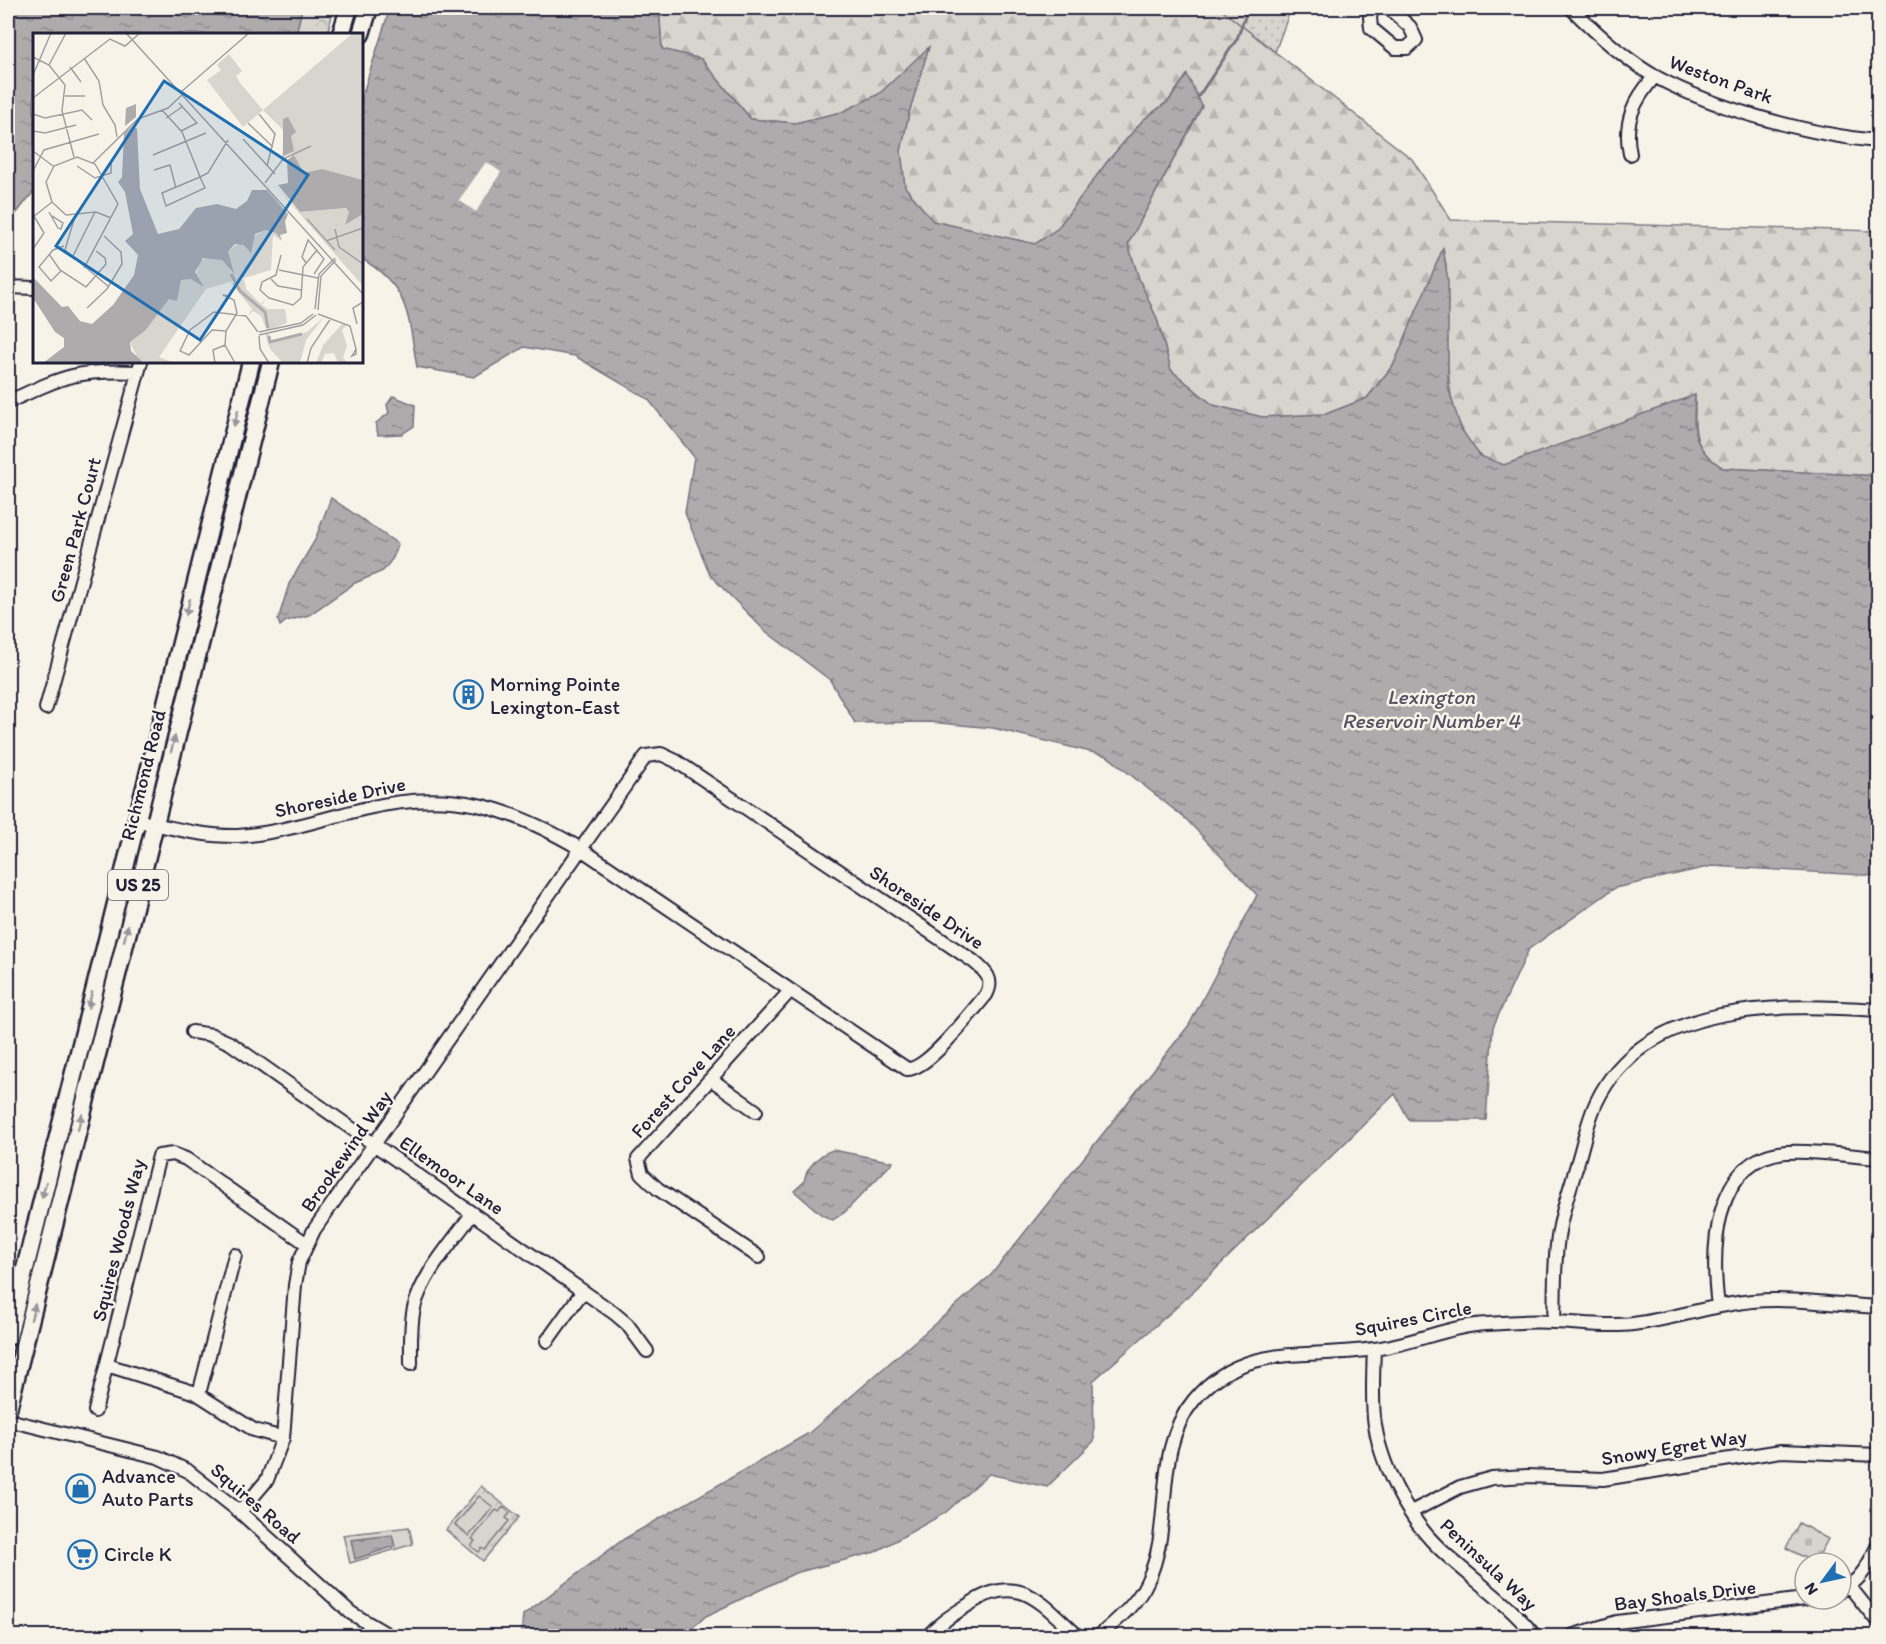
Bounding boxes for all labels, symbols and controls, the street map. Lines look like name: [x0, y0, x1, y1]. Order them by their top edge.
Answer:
inset map: [33, 33, 363, 363]
street label: Weston Park: [1666, 49, 1776, 109]
one-way arrow: [230, 409, 240, 427]
street label: Green Park Court: [44, 455, 106, 605]
one-way arrow: [182, 598, 192, 616]
place label: Morning Pointe Lexington-East: [490, 672, 620, 719]
building icon: Morning Pointe Lexington-East: [453, 679, 485, 711]
water label: Lexington Reservoir Number 4: [1342, 684, 1521, 733]
street label: Richmond Road: [115, 707, 171, 843]
one-way arrow: [168, 734, 178, 753]
street label: Shoreside Drive: [272, 771, 408, 823]
street label: Shoreside Drive: [865, 860, 989, 954]
road number: US 25: [108, 870, 168, 900]
one-way arrow: [122, 924, 132, 942]
one-way arrow: [85, 991, 95, 1009]
street label: Forest Cove Lane: [626, 1019, 740, 1143]
street label: Brookewind Way: [295, 1085, 397, 1216]
one-way arrow: [75, 1113, 85, 1132]
street label: Ellemoor Lane: [395, 1130, 509, 1220]
street label: Squires Woods Way: [86, 1156, 150, 1324]
one-way arrow: [38, 1180, 48, 1199]
street label: Squires Circle: [1353, 1295, 1473, 1341]
one-way arrow: [29, 1303, 38, 1321]
street label: Snowy Egret Way: [1600, 1424, 1749, 1470]
street label: Squires Road: [206, 1457, 306, 1549]
place label: Advance Auto Parts: [102, 1464, 194, 1511]
shop icon: Advance Auto Parts: [65, 1472, 97, 1504]
street label: Peninsula Way: [1435, 1513, 1543, 1616]
supermarket icon: Circle K: [67, 1538, 99, 1570]
place label: Circle K: [104, 1542, 172, 1566]
north arrow: [1793, 1551, 1853, 1611]
street label: Bay Shoals Drive: [1613, 1574, 1757, 1616]
text: N: [1800, 1579, 1822, 1599]

